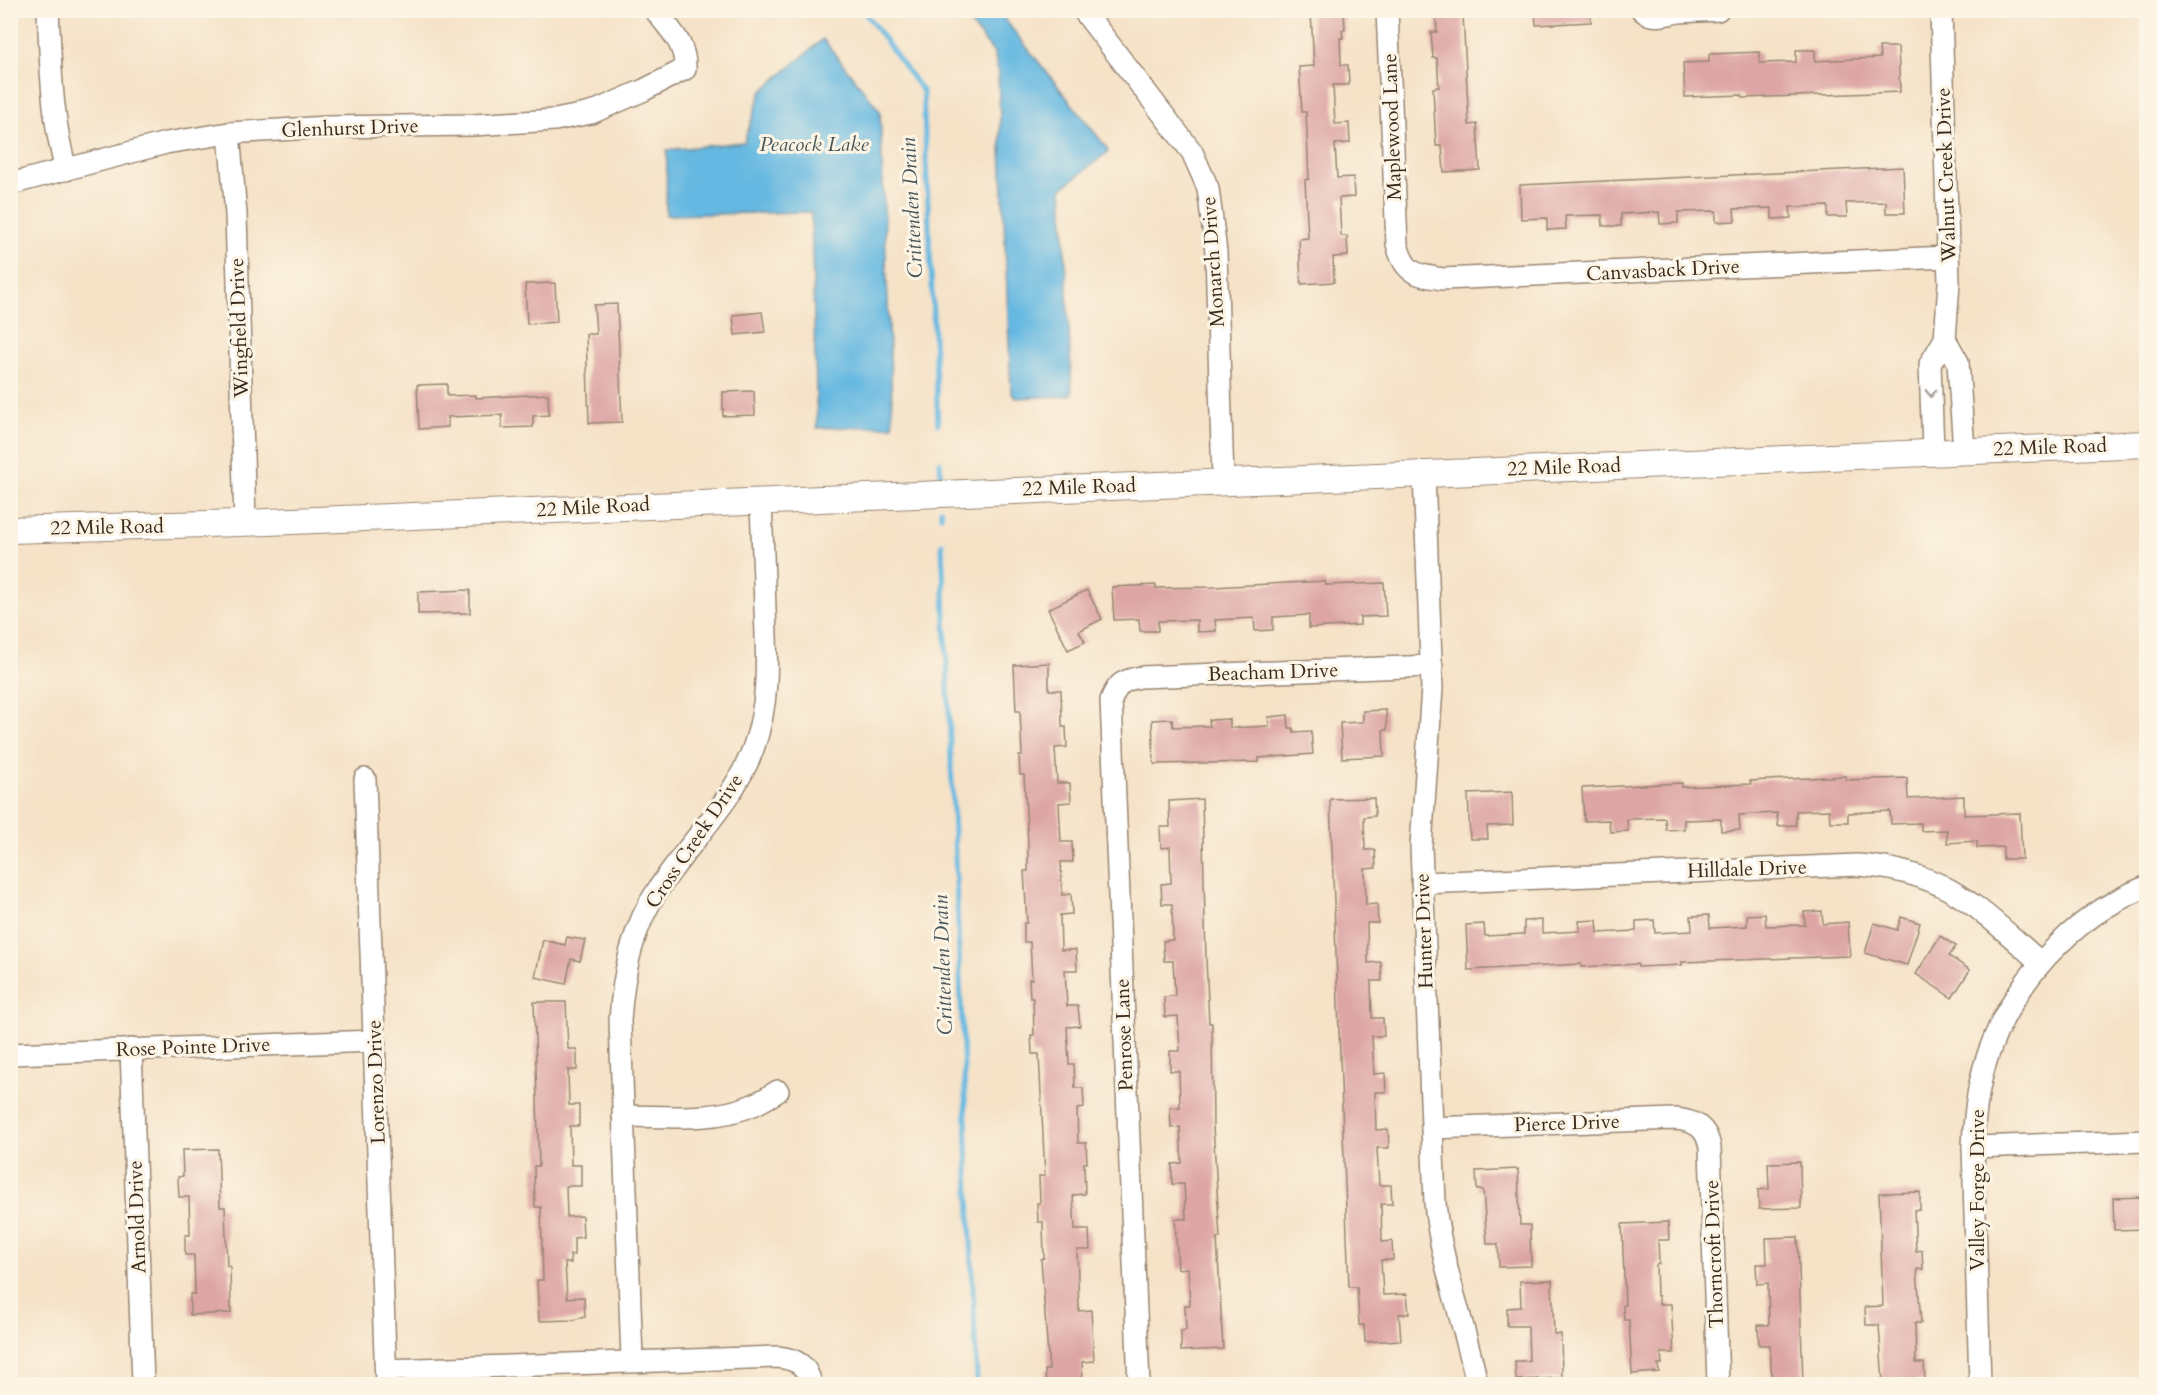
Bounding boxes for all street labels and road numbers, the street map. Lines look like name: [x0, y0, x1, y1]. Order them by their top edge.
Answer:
street label: Maplewood Lane: [1376, 53, 1408, 201]
street label: Walnut Creek Drive: [1929, 87, 1963, 264]
street label: Glenhurst Drive: [281, 112, 419, 144]
street label: Monarch Drive: [1195, 196, 1231, 328]
street label: Canvasback Drive: [1586, 252, 1740, 288]
street label: Wingfield Drive: [223, 258, 255, 399]
street label: 22 Mile Road: [1993, 432, 2108, 462]
street label: 22 Mile Road: [1507, 452, 1622, 482]
street label: 22 Mile Road: [1022, 472, 1137, 502]
street label: 22 Mile Road: [535, 491, 651, 523]
street label: 22 Mile Road: [50, 513, 164, 541]
street label: Beacham Drive: [1207, 656, 1339, 688]
street label: Cross Creek Drive: [639, 768, 749, 914]
street label: Hilldale Drive: [1687, 853, 1807, 885]
street label: Hunter Drive: [1408, 873, 1440, 989]
street label: Penrose Lane: [1109, 978, 1139, 1092]
street label: Lorenzo Drive: [360, 1019, 392, 1145]
street label: Rose Pointe Drive: [115, 1031, 271, 1063]
street label: Pierce Drive: [1514, 1108, 1620, 1138]
street label: Valley Forge Drive: [1964, 1109, 1991, 1271]
street label: Arnold Drive: [122, 1160, 152, 1274]
street label: Thorncroft Drive: [1698, 1179, 1730, 1329]

